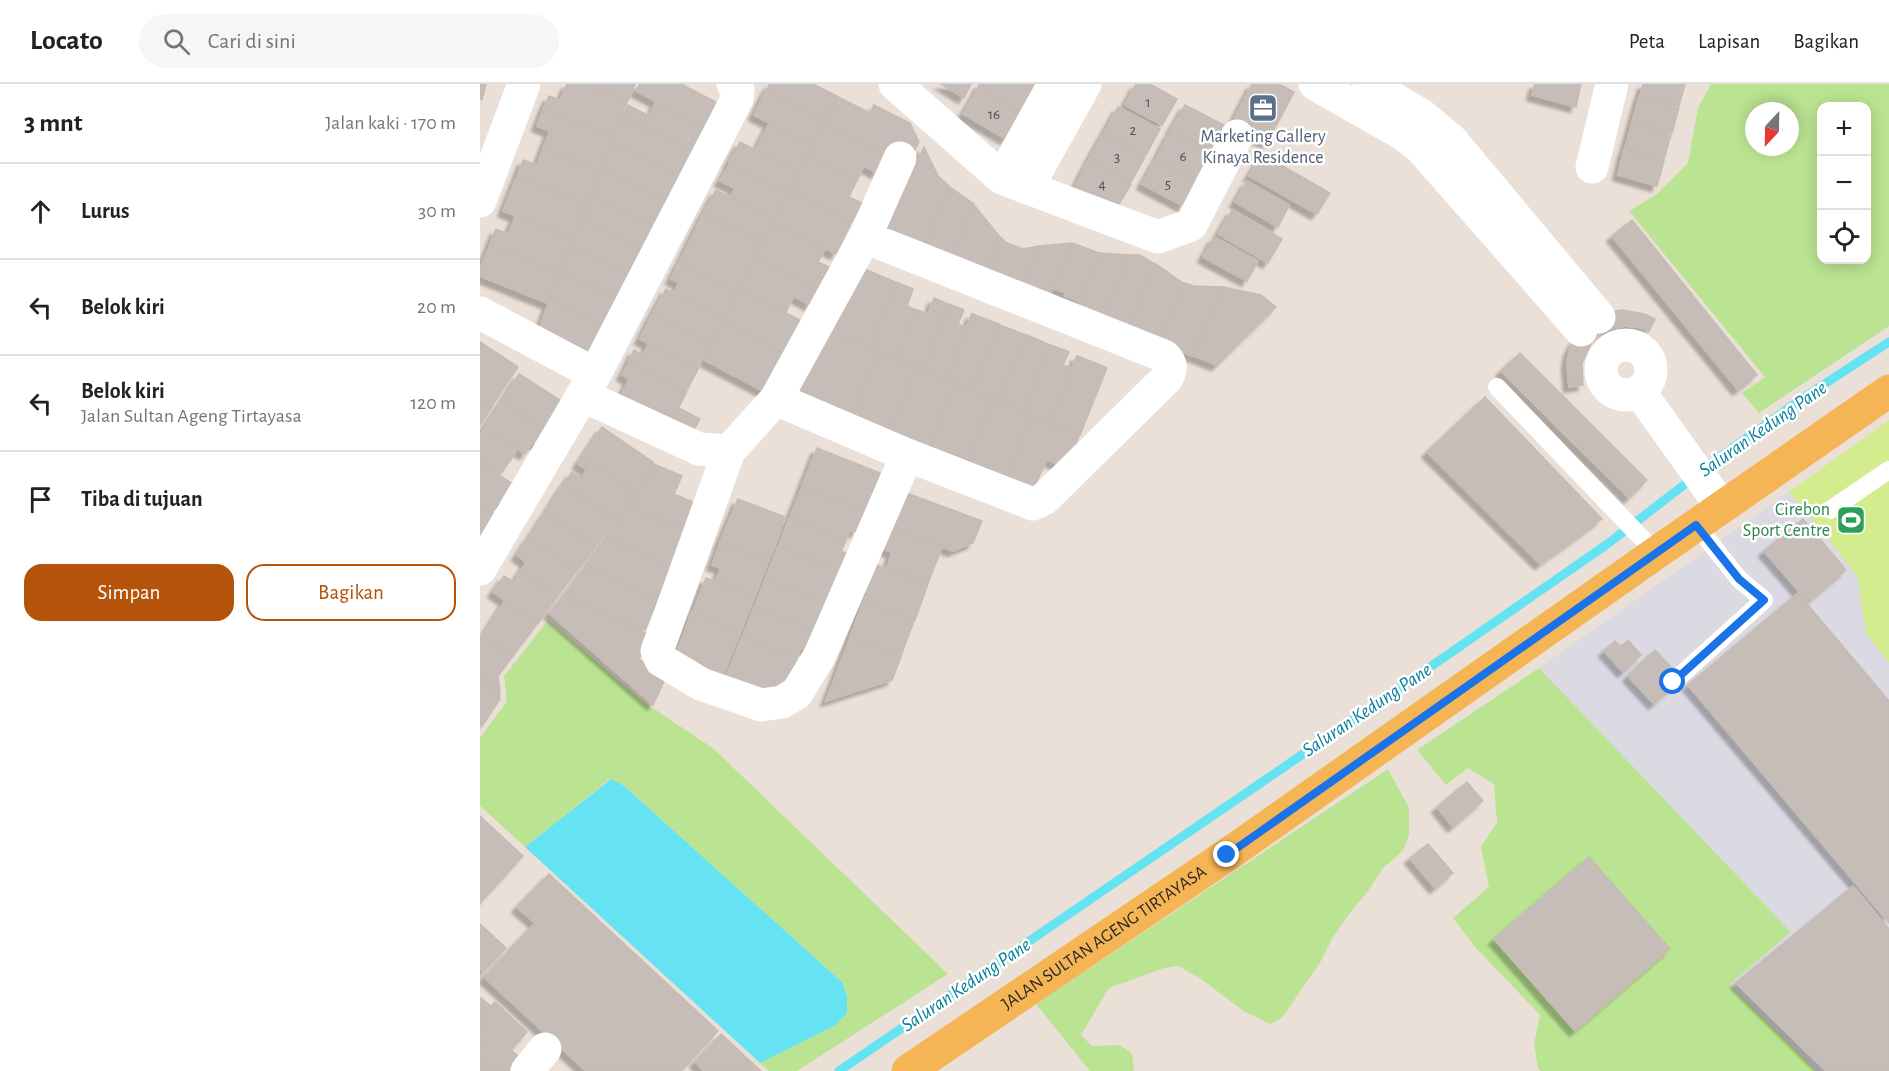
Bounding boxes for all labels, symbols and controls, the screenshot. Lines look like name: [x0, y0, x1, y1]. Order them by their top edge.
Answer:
search box: [139, 14, 559, 68]
icon: search: [160, 25, 193, 58]
text: Locato: [30, 27, 103, 55]
text: Cari di sini: [208, 30, 296, 52]
text: Peta: [1629, 31, 1665, 52]
text: Lapisan: [1698, 31, 1760, 52]
text: Bagikan: [1793, 31, 1859, 52]
office icon: Marketing Gallery Kinaya Residence: [1247, 92, 1279, 124]
house number: 1: [1145, 95, 1151, 110]
north arrow: [1745, 102, 1799, 156]
map controls: [1817, 102, 1871, 264]
button: +: [1817, 102, 1871, 156]
house number: 16: [988, 107, 1000, 122]
text: 3 mnt: [24, 110, 83, 136]
text: Jalan kaki · 170 m: [325, 113, 456, 133]
house number: 2: [1130, 123, 1137, 138]
place label: Marketing Gallery Kinaya Residence: [1200, 128, 1326, 167]
house number: 6: [1179, 149, 1187, 164]
house number: 3: [1114, 150, 1120, 165]
button: −: [1817, 156, 1871, 210]
house number: 4: [1098, 177, 1106, 192]
house number: 5: [1165, 177, 1171, 192]
icon: ahead: [24, 195, 57, 228]
text: Lurus: [81, 200, 130, 222]
text: 30 m: [418, 201, 456, 221]
button: locate: [1817, 210, 1871, 264]
icon: left: [24, 291, 57, 324]
text: Belok kiri: [81, 296, 165, 318]
text: 20 m: [417, 297, 456, 317]
water label: Saluran Kedung Pane: [1695, 377, 1831, 480]
text: Belok kiri: [81, 380, 165, 402]
icon: left: [24, 387, 57, 420]
text: 120 m: [410, 393, 456, 413]
text: Jalan Sultan Ageng Tirtayasa: [81, 406, 302, 426]
icon: arrive: [24, 483, 57, 516]
text: Tiba di tujuan: [81, 488, 203, 510]
place label: Cirebon Sport Centre: [1743, 501, 1830, 540]
sports icon: Cirebon Sport Centre: [1835, 504, 1867, 536]
button: Simpan: [24, 564, 234, 621]
button: Bagikan: [246, 564, 456, 621]
water label: Saluran Kedung Pane: [1299, 659, 1436, 761]
route start: [1659, 668, 1685, 694]
route end: [1213, 841, 1239, 867]
street label: JALAN SULTAN AGENG TIRTAYASA: [999, 862, 1210, 1014]
water label: Saluran Kedung Pane: [898, 934, 1035, 1036]

